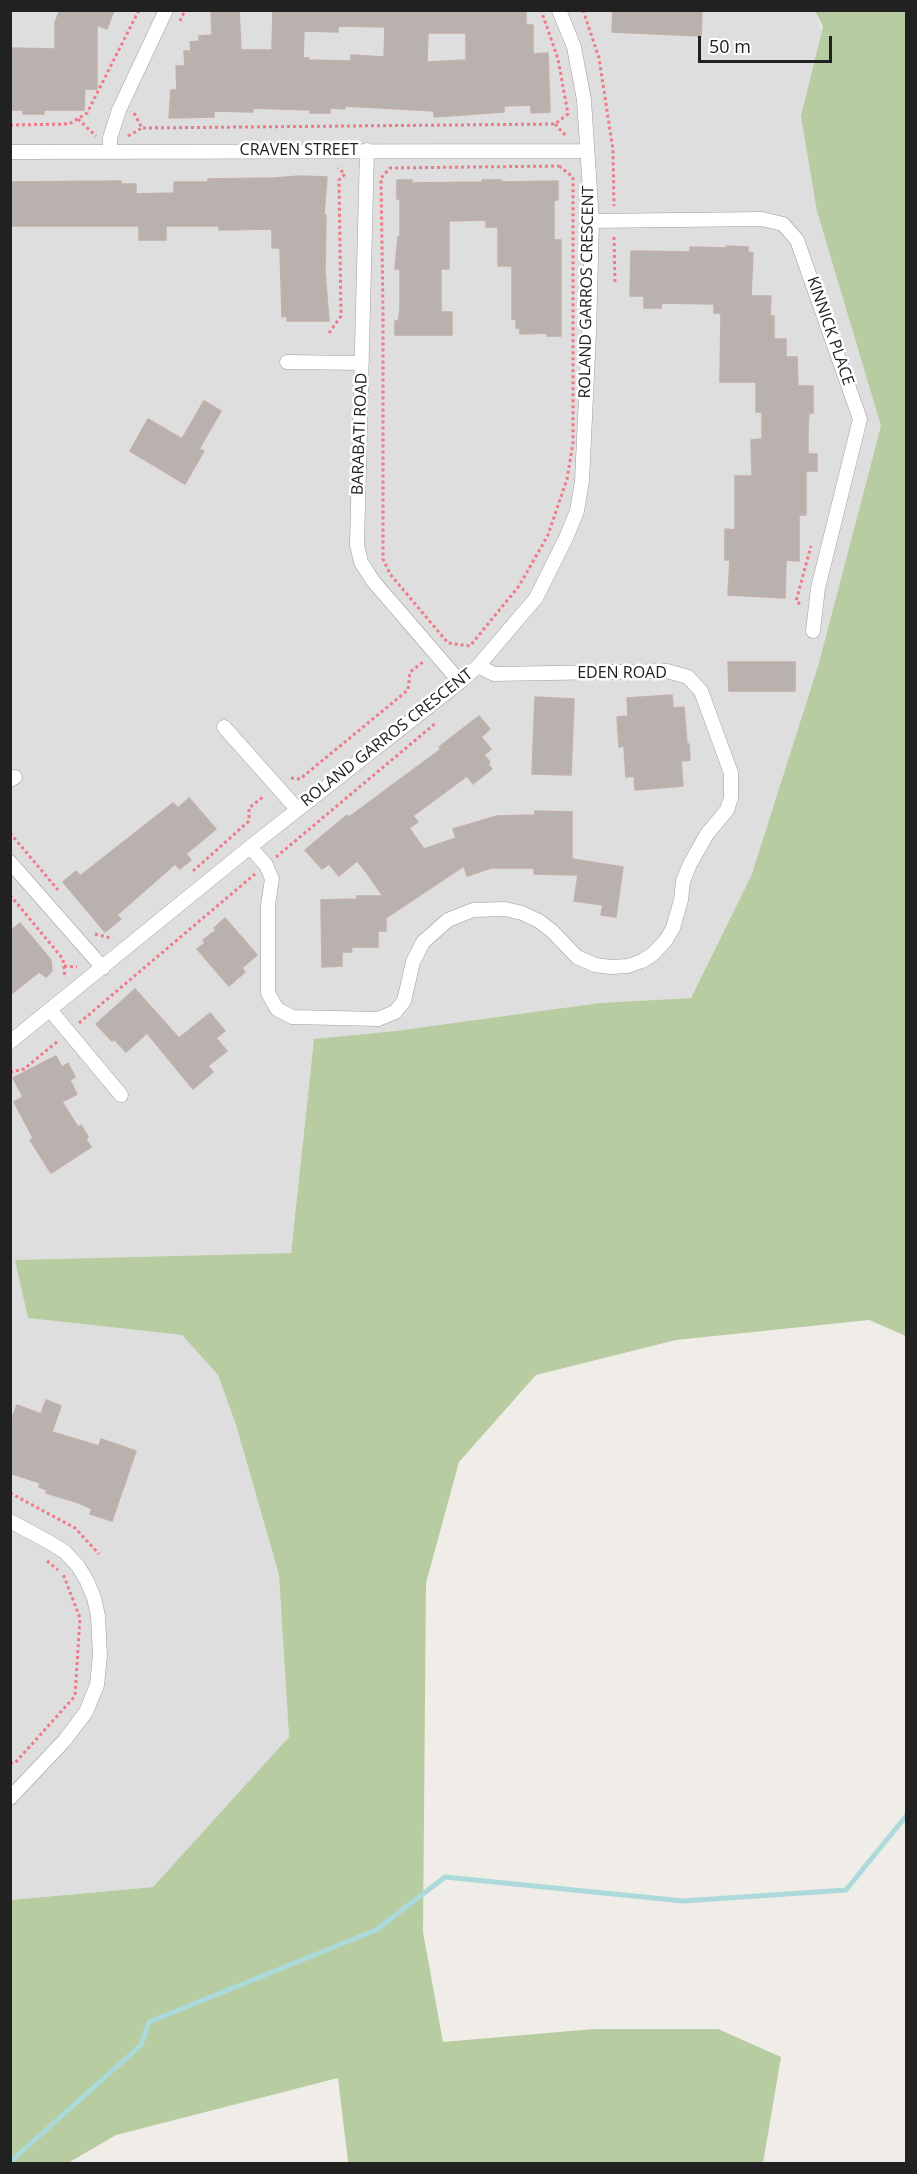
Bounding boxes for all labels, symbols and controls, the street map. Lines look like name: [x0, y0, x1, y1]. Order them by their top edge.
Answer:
scale bar: [701, 24, 834, 62]
text: 50 m: [709, 34, 751, 58]
street label: CRAVEN STREET: [240, 140, 358, 160]
street label: ROLAND GARROS CRESCENT: [576, 185, 598, 399]
street label: KINNICK PLACE: [802, 274, 858, 388]
street label: BARABATI ROAD: [348, 373, 372, 495]
street label: EDEN ROAD: [577, 663, 667, 683]
street label: ROLAND GARROS CRESCENT: [297, 665, 477, 811]

